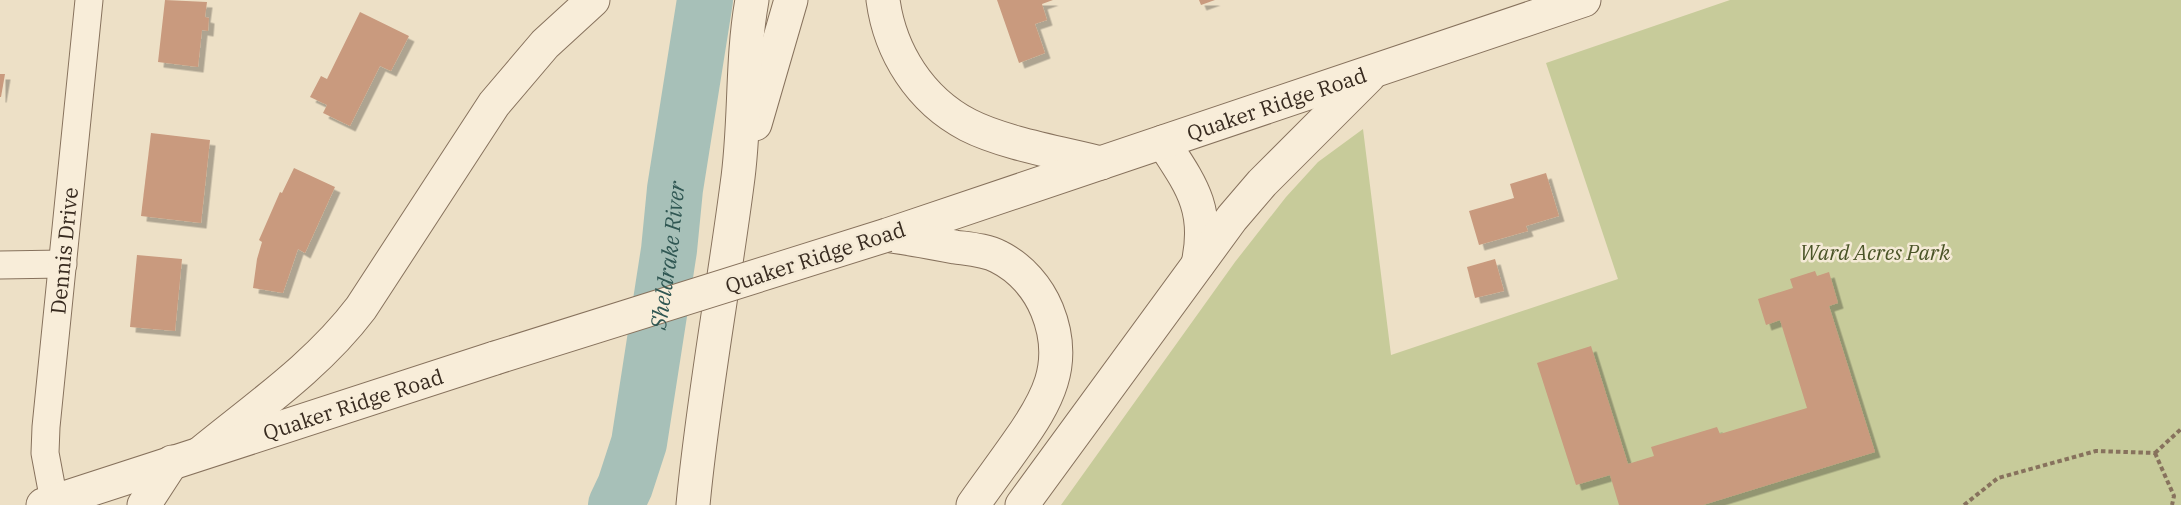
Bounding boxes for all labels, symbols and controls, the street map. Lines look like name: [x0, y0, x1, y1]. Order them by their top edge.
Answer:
street label: Quaker Ridge Road: [1183, 60, 1370, 147]
water label: Sheldrake River: [642, 178, 691, 332]
street label: Dennis Drive: [43, 186, 84, 316]
street label: Quaker Ridge Road: [721, 215, 909, 299]
park label: Ward Acres Park: [1800, 238, 1951, 266]
street label: Quaker Ridge Road: [259, 362, 447, 447]

